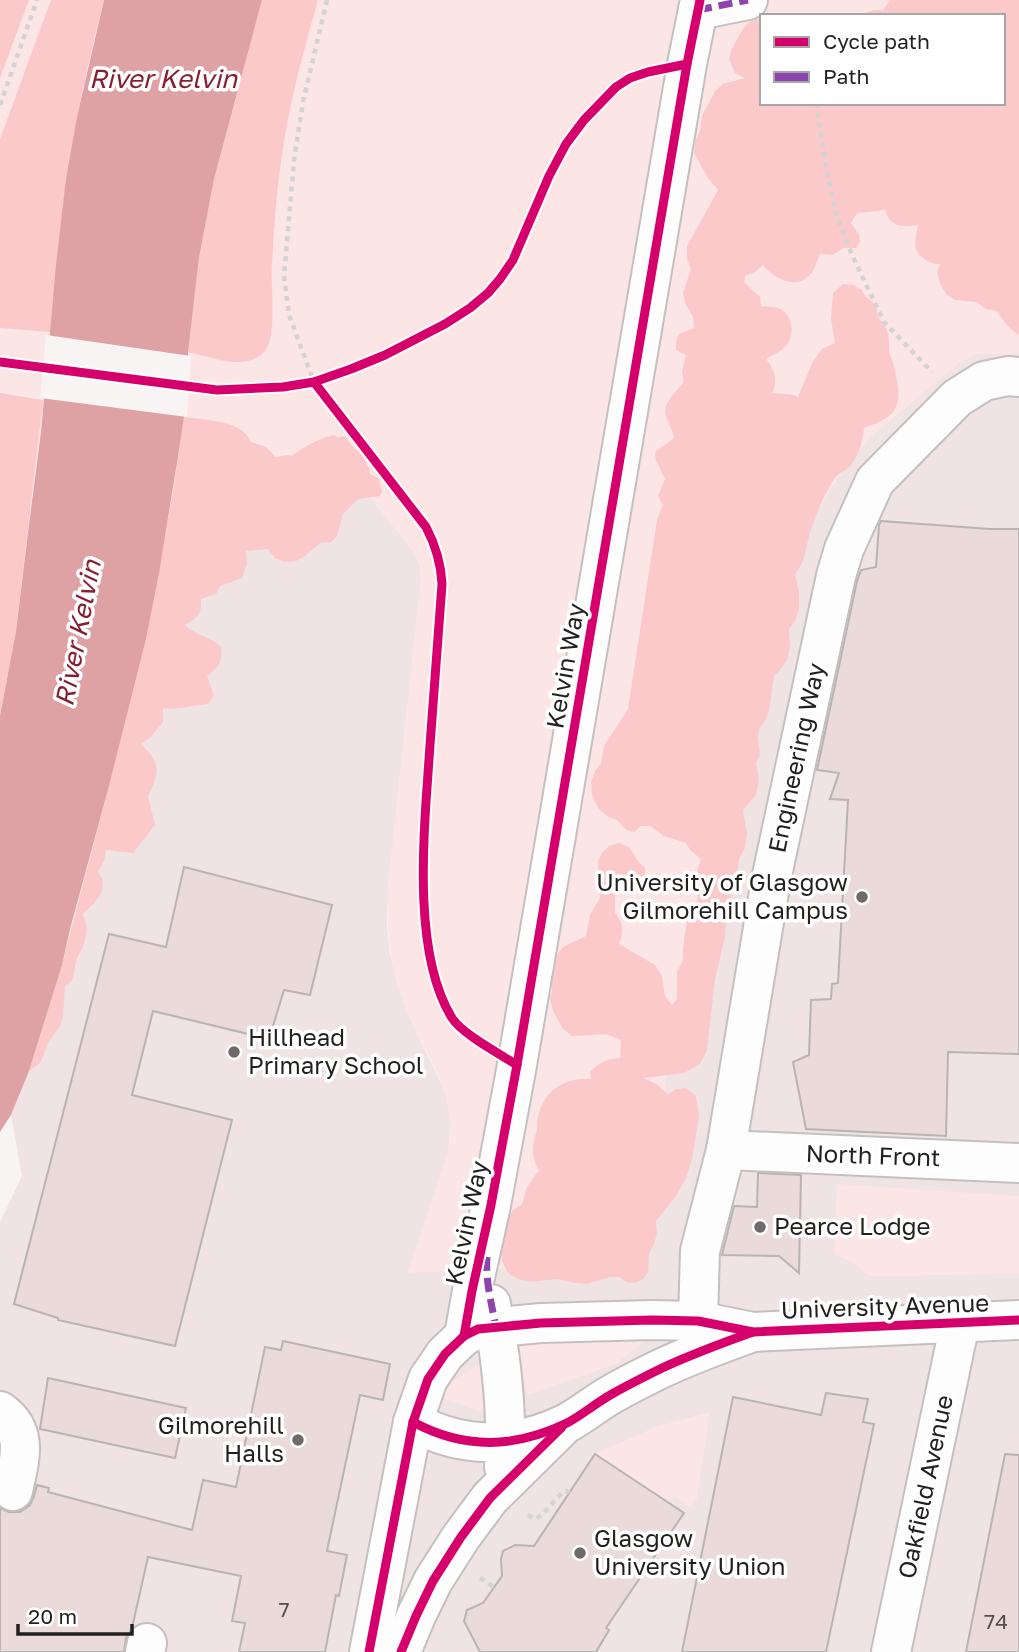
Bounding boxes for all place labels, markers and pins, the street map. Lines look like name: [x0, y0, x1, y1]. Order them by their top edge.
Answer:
place label: University of Glasgow Gilmorehill Campus: [596, 867, 848, 924]
marker: University of Glasgow Gilmorehill Campus: [854, 889, 870, 905]
place label: Hillhead Primary School: [248, 1022, 424, 1079]
marker: Hillhead Primary School: [226, 1044, 242, 1060]
place label: Pearce Lodge: [774, 1211, 930, 1240]
marker: Pearce Lodge: [752, 1219, 768, 1235]
place label: Gilmorehill Halls: [158, 1410, 284, 1467]
marker: Gilmorehill Halls: [290, 1432, 306, 1448]
place label: Glasgow University Union: [594, 1523, 786, 1580]
marker: Glasgow University Union: [572, 1545, 588, 1561]

